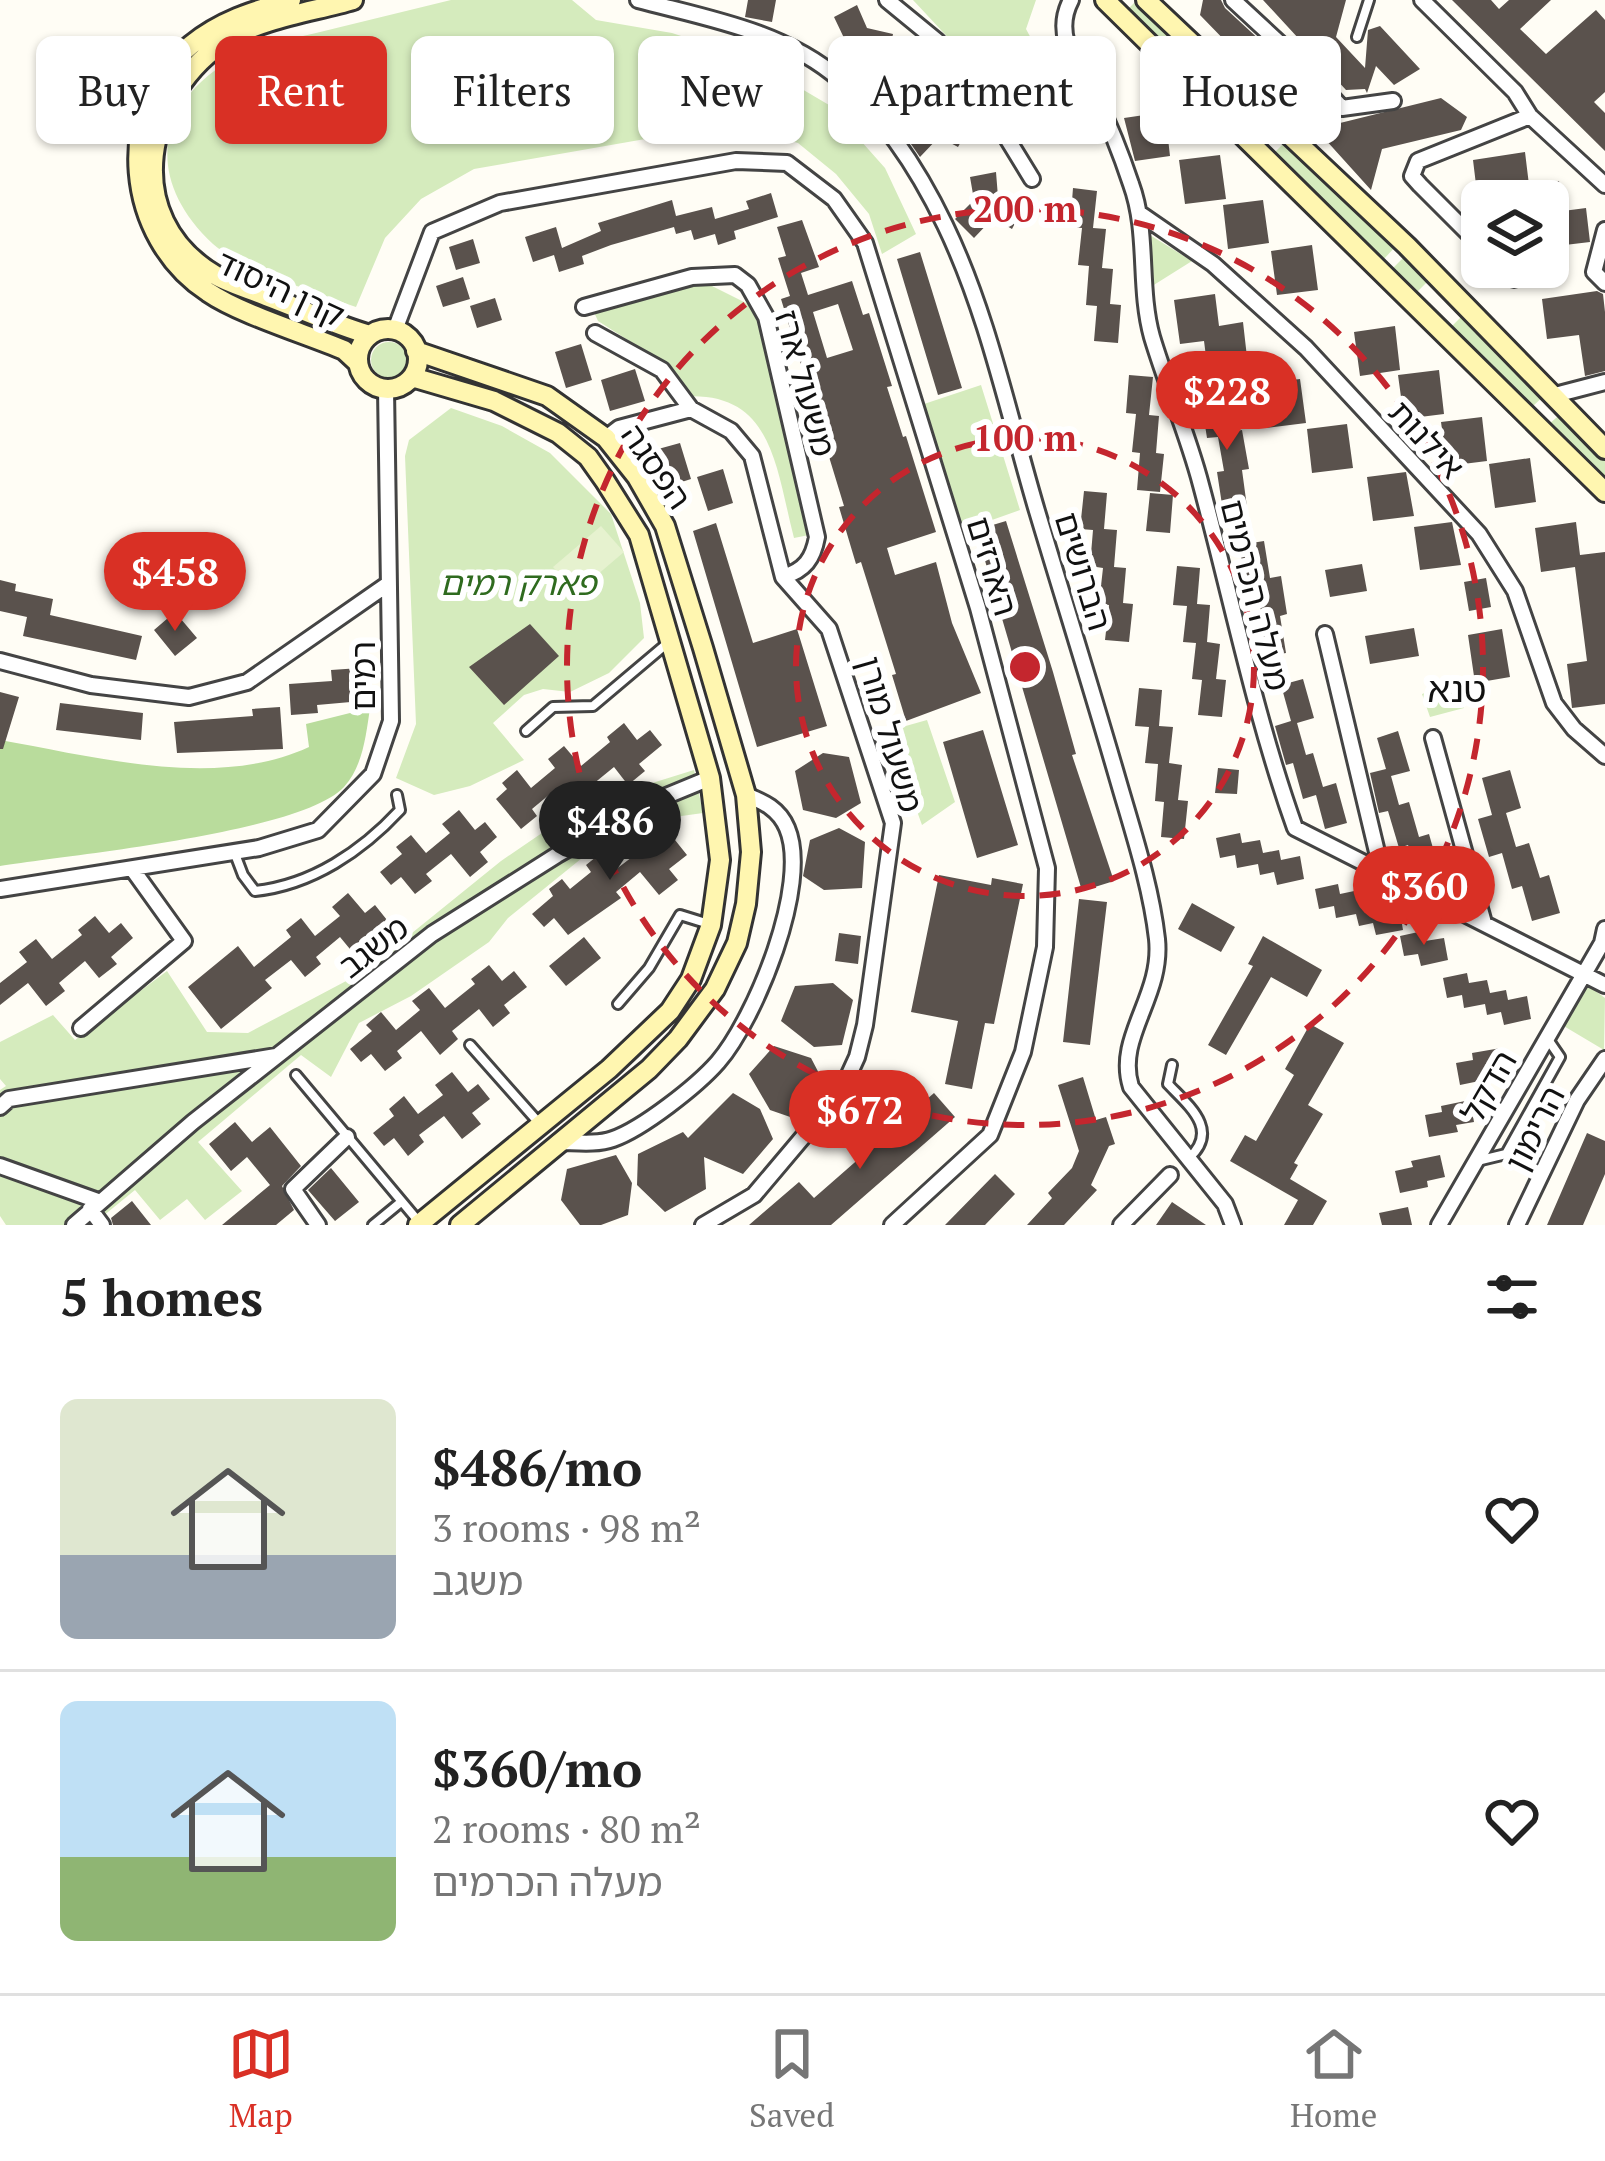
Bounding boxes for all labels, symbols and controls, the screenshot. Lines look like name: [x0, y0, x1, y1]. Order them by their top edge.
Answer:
chip: Buy: [36, 36, 191, 144]
chip: Rent: [215, 36, 387, 144]
chip: Filters: [411, 36, 614, 144]
chip: New: [638, 36, 804, 144]
chip: Apartment: [828, 36, 1116, 144]
chip: House: [1140, 36, 1341, 144]
map controls: [1461, 180, 1569, 288]
button: layers: [1461, 180, 1569, 288]
text: 200 m: [973, 185, 1077, 232]
street label: קרן היסוד: [210, 240, 352, 336]
street label: משעול ארז: [766, 305, 846, 461]
pin: $228: [1156, 351, 1298, 453]
text: $228: [1183, 364, 1271, 416]
street label: אילנות: [1380, 391, 1474, 487]
text: 100 m: [973, 414, 1077, 461]
street label: הפסגה: [612, 415, 702, 517]
street label: מעלה הכרמים: [1212, 495, 1300, 695]
street label: הברושים: [1046, 507, 1122, 635]
street label: הארזים: [958, 511, 1028, 621]
pin: $458: [104, 532, 246, 634]
text: $458: [131, 545, 219, 597]
park label: פארק רמים: [440, 561, 599, 604]
street label: רמים: [341, 641, 384, 711]
centre of rings: [1004, 646, 1046, 688]
street label: משעול מורן: [848, 651, 934, 817]
district label: טנא: [1427, 665, 1487, 712]
pin: $486: [539, 781, 681, 883]
text: $486: [566, 794, 654, 846]
pin: $360: [1353, 846, 1495, 948]
text: $360: [1380, 859, 1468, 911]
street label: משגב: [329, 905, 417, 987]
street label: הדקל: [1450, 1042, 1526, 1130]
pin: $672: [789, 1070, 931, 1172]
street label: הרימון: [1494, 1078, 1574, 1178]
text: $672: [816, 1083, 904, 1135]
text: 5 homes: [60, 1263, 263, 1331]
icon: filters: [1479, 1264, 1545, 1330]
text: $486/mo: [432, 1433, 642, 1501]
icon: home: [156, 1447, 300, 1591]
icon: heart: [1479, 1486, 1545, 1552]
text: 3 rooms · 98 m²: [432, 1501, 701, 1553]
text: משגב: [432, 1554, 523, 1606]
text: $360/mo: [432, 1734, 642, 1802]
icon: home: [156, 1749, 300, 1893]
icon: heart: [1479, 1788, 1545, 1854]
text: 2 rooms · 80 m²: [432, 1802, 701, 1854]
text: מעלה הכרמים: [432, 1855, 663, 1907]
tab: Map: [228, 2021, 294, 2136]
tab: Saved: [749, 2021, 835, 2136]
tab: Home: [1290, 2021, 1377, 2136]

